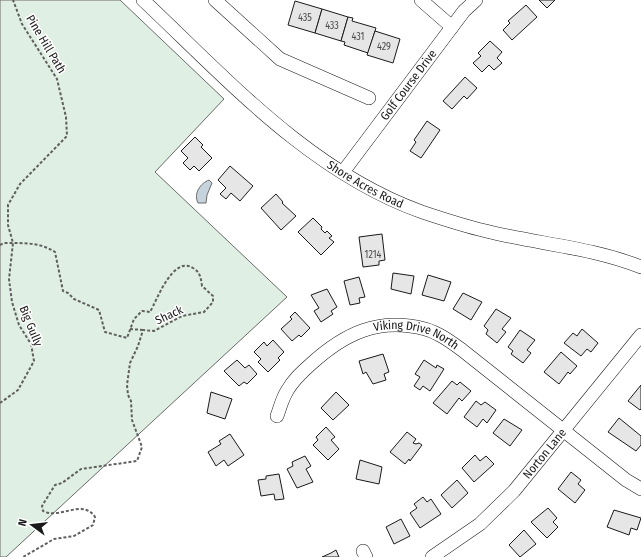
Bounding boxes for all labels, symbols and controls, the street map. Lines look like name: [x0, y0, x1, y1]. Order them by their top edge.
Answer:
street label: Pine Hill Path: [23, 12, 69, 76]
house number: 435: [298, 12, 312, 24]
house number: 433: [325, 20, 339, 32]
house number: 431: [352, 31, 364, 43]
house number: 429: [377, 41, 391, 53]
street label: Golf Course Drive: [377, 47, 440, 123]
street label: Shore Acres Road: [324, 158, 406, 211]
house number: 1214: [365, 249, 382, 261]
street label: Shack: [153, 302, 185, 327]
street label: Big Gully: [16, 304, 46, 349]
street label: Viking Drive North: [372, 318, 462, 352]
street label: Norton Lane: [520, 426, 569, 481]
north arrow: [12, 505, 52, 545]
text: N: [16, 518, 30, 527]

